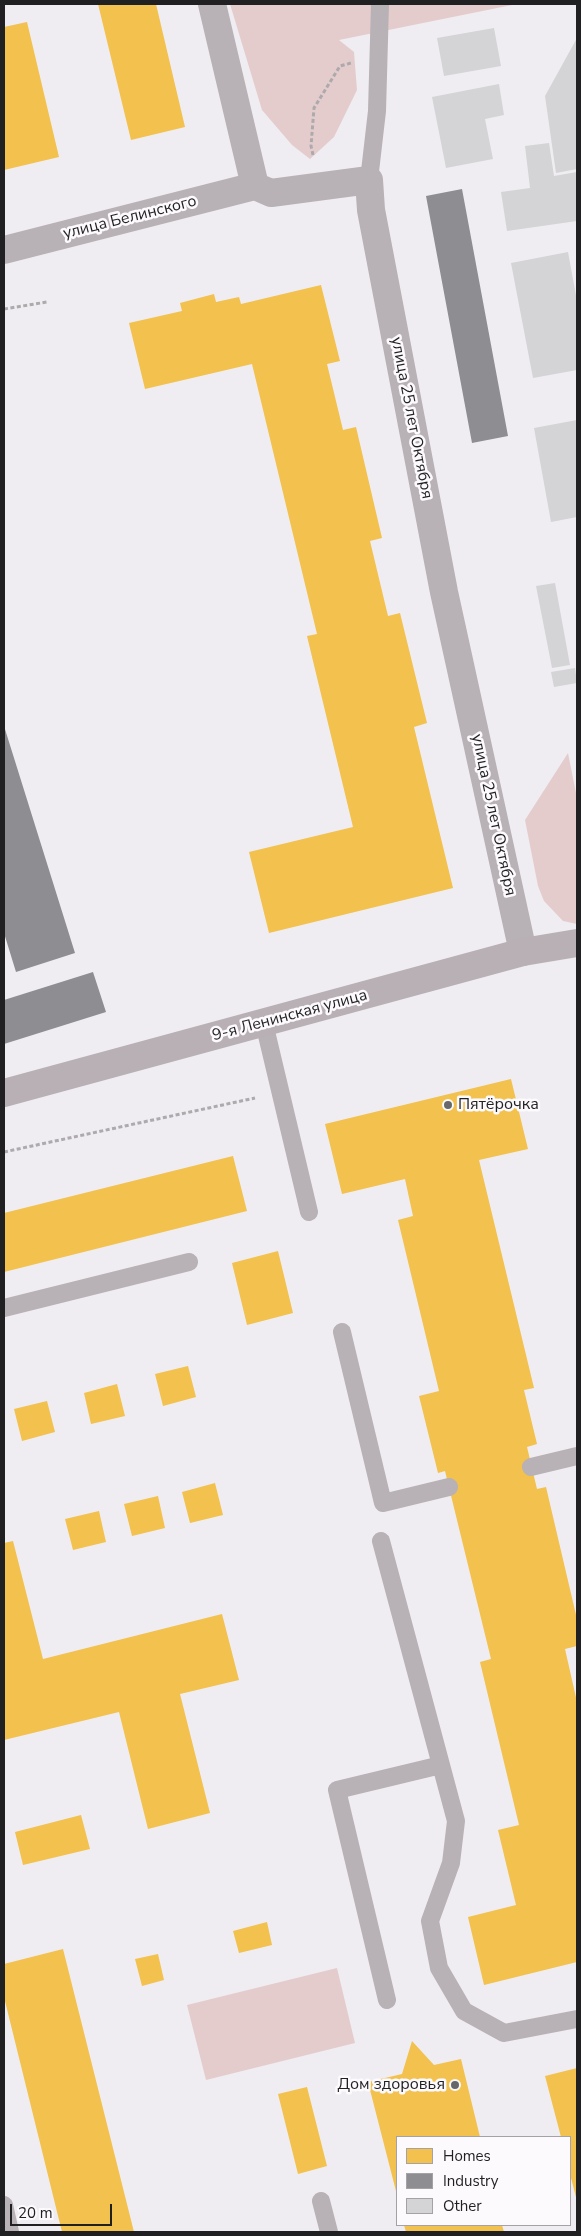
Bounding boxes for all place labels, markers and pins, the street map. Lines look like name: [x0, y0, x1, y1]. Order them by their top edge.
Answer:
place label: Пятёрочка: [458, 1095, 539, 1115]
marker: Пятёрочка: [442, 1099, 454, 1111]
place label: Дом здоровья: [338, 2075, 445, 2095]
marker: Дом здоровья: [449, 2079, 461, 2091]

